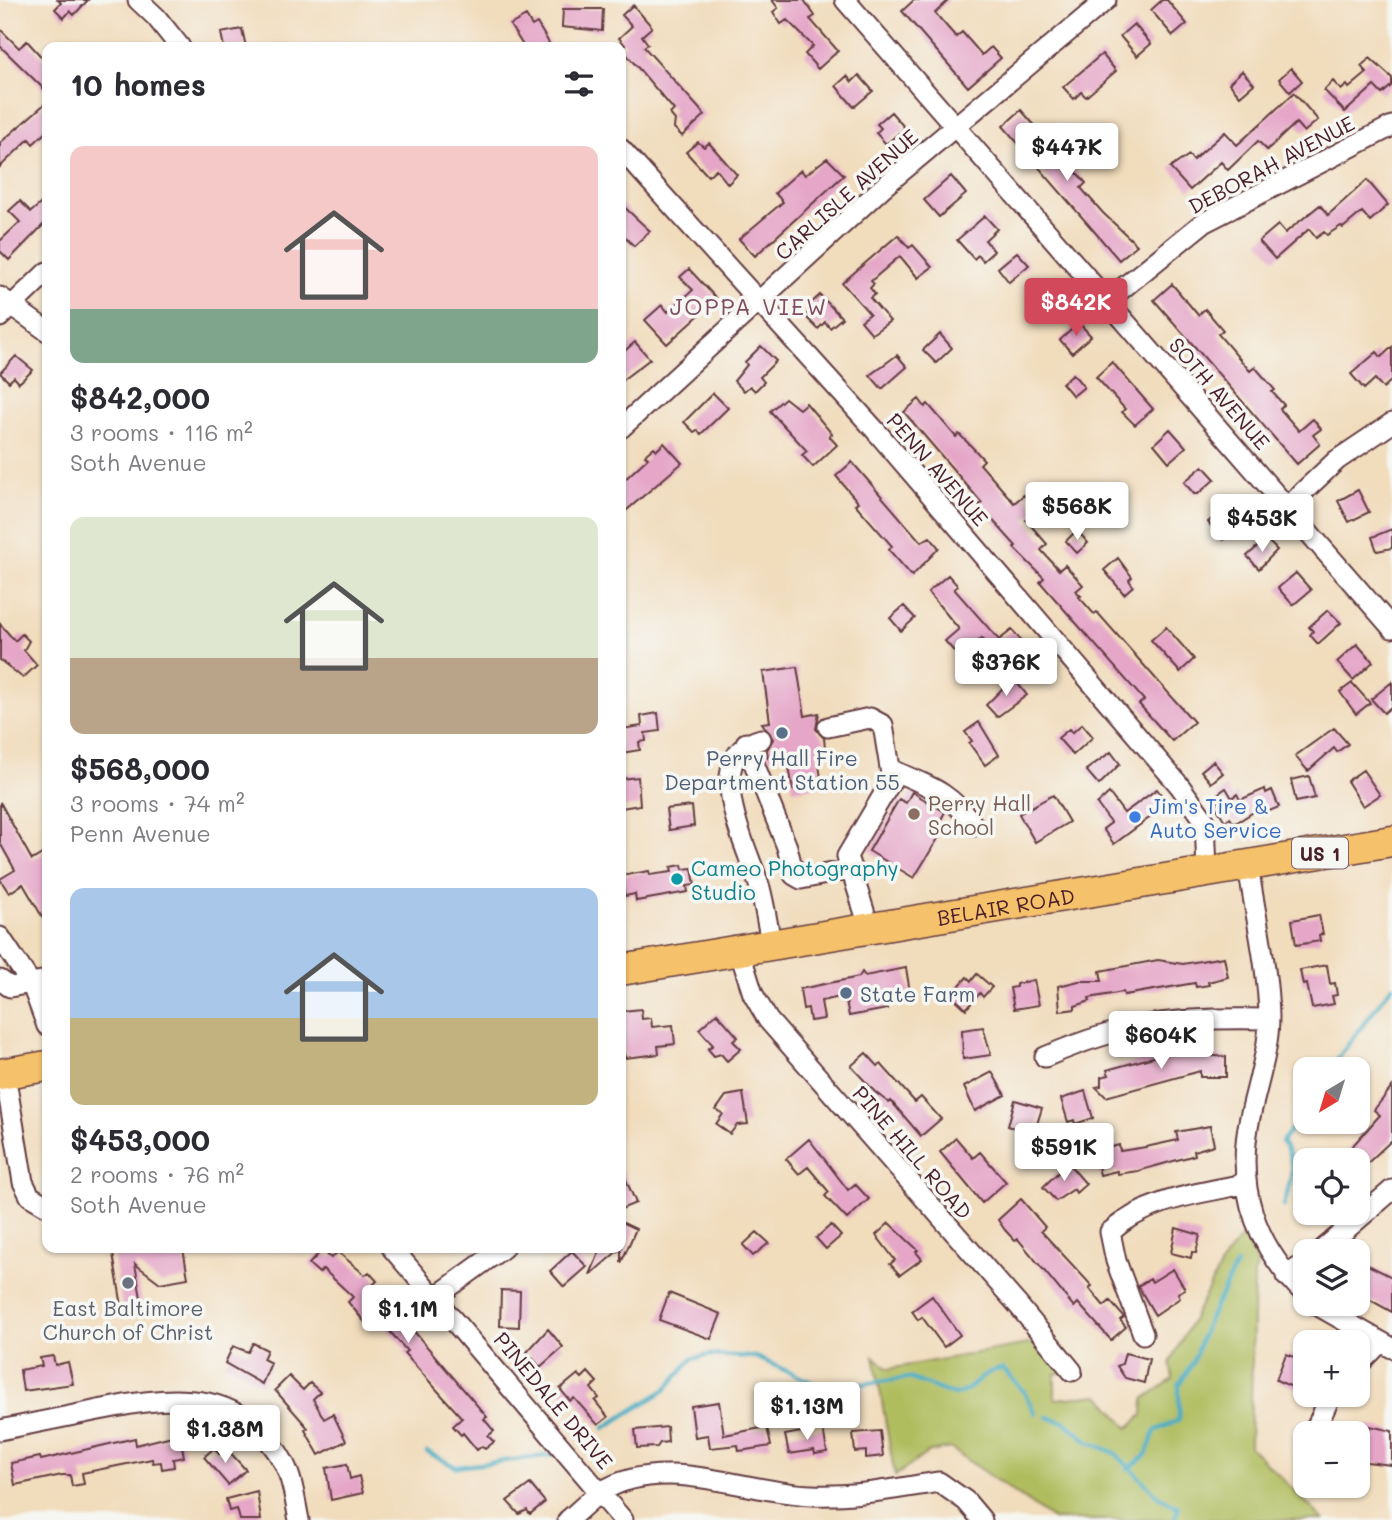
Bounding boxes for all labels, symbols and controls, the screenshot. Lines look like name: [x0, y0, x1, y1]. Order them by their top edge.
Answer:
text: 10 homes: [70, 64, 206, 104]
icon: filters: [560, 65, 598, 103]
street label: DEBORAH AVENUE: [1183, 109, 1359, 219]
street label: CARLISLE AVENUE: [769, 123, 923, 265]
pin: $447K: [1018, 124, 1116, 183]
text: $447K: [1031, 131, 1103, 161]
icon: home: [271, 192, 397, 318]
pin: $842K: [1027, 278, 1125, 338]
text: $842K: [1040, 286, 1112, 316]
district label: JOPPA VIEW: [670, 291, 828, 321]
street label: SOTH AVENUE: [1164, 331, 1276, 455]
text: $842,000: [70, 377, 210, 417]
street label: PENN AVENUE: [882, 407, 994, 531]
text: 3 rooms · 116 m²: [70, 417, 253, 447]
text: Soth Avenue: [70, 447, 207, 477]
pin: $568K: [1028, 482, 1126, 542]
text: $568K: [1042, 490, 1112, 520]
pin: $453K: [1213, 494, 1311, 554]
text: $453K: [1226, 502, 1298, 532]
icon: home: [271, 563, 397, 689]
pin: $376K: [957, 638, 1055, 698]
text: $376K: [971, 646, 1041, 676]
marker: Perry Hall Fire Department Station 55: [774, 725, 790, 741]
place label: Perry Hall Fire Department Station 55: [664, 744, 900, 795]
text: $568,000: [70, 748, 210, 788]
text: 3 rooms · 74 m²: [70, 788, 245, 818]
place label: Perry Hall School: [928, 789, 1031, 840]
place label: Jim's Tire & Auto Service: [1149, 792, 1282, 843]
marker: Perry Hall School: [906, 806, 922, 822]
marker: Jim's Tire & Auto Service: [1127, 809, 1143, 825]
text: Penn Avenue: [70, 818, 211, 848]
road number: US 1: [1292, 838, 1348, 868]
place label: Cameo Photography Studio: [691, 854, 898, 905]
marker: Cameo Photography Studio: [669, 871, 685, 887]
street label: BELAIR ROAD: [935, 881, 1077, 930]
icon: home: [271, 934, 397, 1060]
place label: State Farm: [860, 980, 975, 1007]
marker: State Farm: [838, 985, 854, 1001]
pin: $604K: [1112, 1012, 1210, 1071]
text: $604K: [1125, 1019, 1197, 1049]
north arrow: [1293, 1057, 1370, 1134]
map controls: [1293, 1057, 1370, 1498]
street label: PINE HILL ROAD: [848, 1080, 978, 1224]
text: $453,000: [70, 1119, 210, 1159]
pin: $591K: [1015, 1124, 1113, 1183]
text: $591K: [1031, 1131, 1097, 1161]
button: locate: [1293, 1148, 1370, 1225]
text: 2 rooms · 76 m²: [70, 1159, 244, 1189]
text: Soth Avenue: [70, 1189, 207, 1219]
button: layers: [1293, 1239, 1370, 1316]
marker: East Baltimore Church of Christ: [120, 1275, 136, 1291]
pin: $1.1M: [359, 1286, 457, 1345]
text: $1.1M: [378, 1293, 438, 1323]
place label: East Baltimore Church of Christ: [43, 1294, 213, 1345]
street label: PINEDALE DRIVE: [489, 1326, 619, 1474]
button: +: [1293, 1330, 1370, 1407]
pin: $1.13M: [750, 1382, 864, 1442]
text: $1.13M: [770, 1390, 844, 1420]
pin: $1.38M: [168, 1406, 282, 1465]
text: $1.38M: [186, 1413, 264, 1443]
button: −: [1293, 1421, 1370, 1498]

